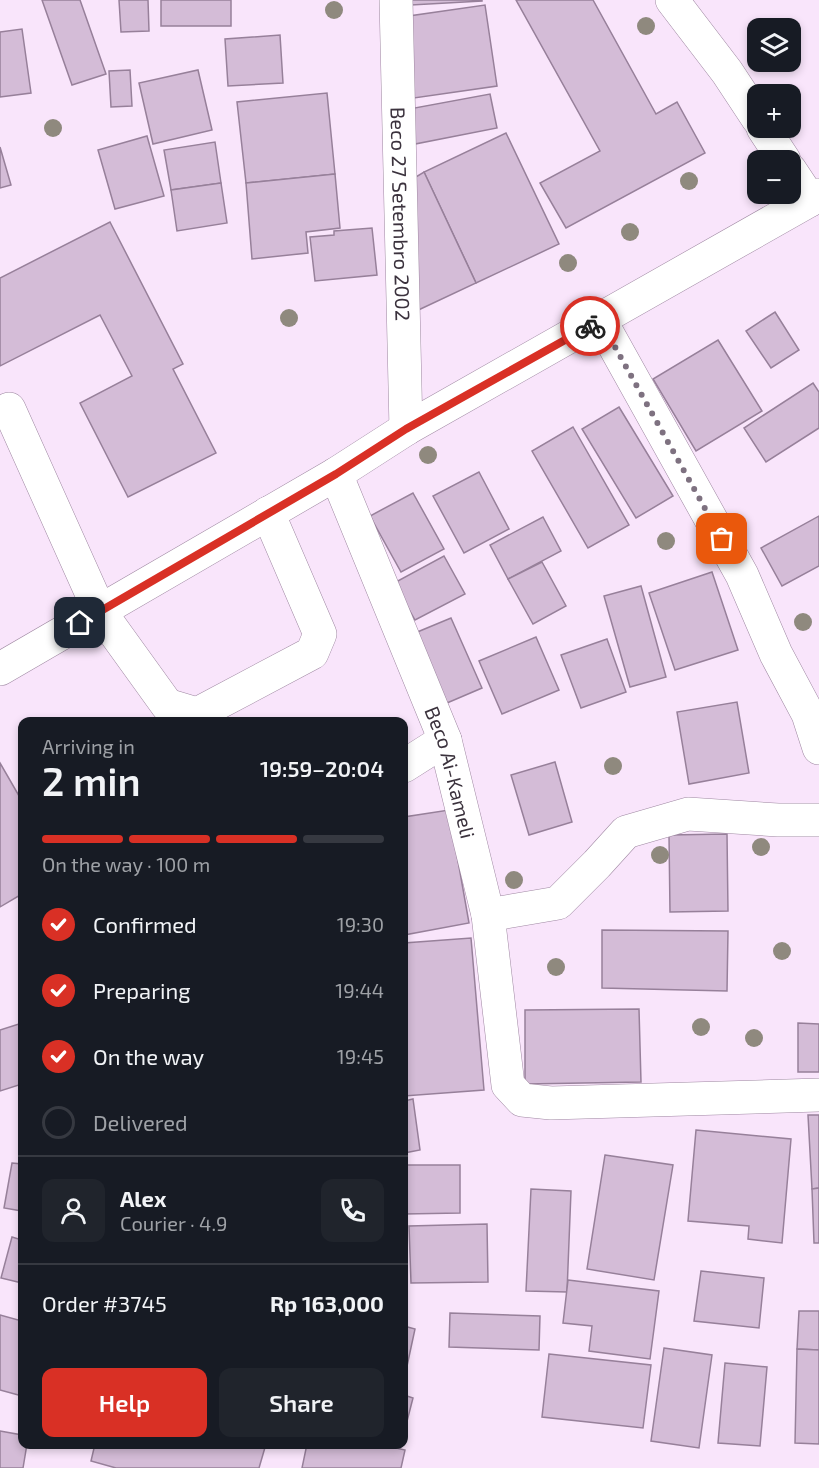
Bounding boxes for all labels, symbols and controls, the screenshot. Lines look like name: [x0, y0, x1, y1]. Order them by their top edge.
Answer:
map controls: [747, 18, 801, 204]
button: layers: [747, 18, 801, 72]
button: +: [747, 84, 801, 138]
street label: Beco 27 Setembro 2002: [386, 107, 415, 321]
button: −: [747, 150, 801, 204]
courier: [560, 296, 620, 356]
icon: bike: [574, 310, 607, 343]
pin: [696, 513, 747, 564]
icon: bag: [705, 522, 738, 555]
pin: [54, 597, 105, 648]
icon: home: [63, 606, 96, 639]
street label: Beco Ai-Kameli: [420, 702, 481, 841]
text: Arriving in: [42, 734, 135, 758]
text: 19:59–20:04: [260, 755, 384, 781]
text: 2 min: [42, 757, 141, 804]
text: On the way · 100 m: [42, 852, 210, 876]
icon: check: [42, 908, 75, 941]
text: Confirmed: [93, 911, 197, 937]
text: 19:30: [337, 912, 384, 936]
icon: check: [42, 974, 75, 1007]
text: Preparing: [93, 977, 191, 1003]
text: 19:44: [335, 978, 384, 1002]
icon: check: [42, 1040, 75, 1073]
text: On the way: [93, 1043, 204, 1069]
text: 19:45: [337, 1044, 384, 1068]
text: Delivered: [93, 1109, 188, 1135]
button: person: [42, 1179, 105, 1242]
button: phone: [321, 1179, 384, 1242]
text: Alex: [120, 1185, 166, 1211]
text: Courier · 4.9: [120, 1211, 227, 1235]
text: Order #3745: [42, 1290, 167, 1316]
text: Rp 163,000: [270, 1290, 384, 1316]
button: Help: [42, 1368, 207, 1437]
button: Share: [219, 1368, 384, 1437]

